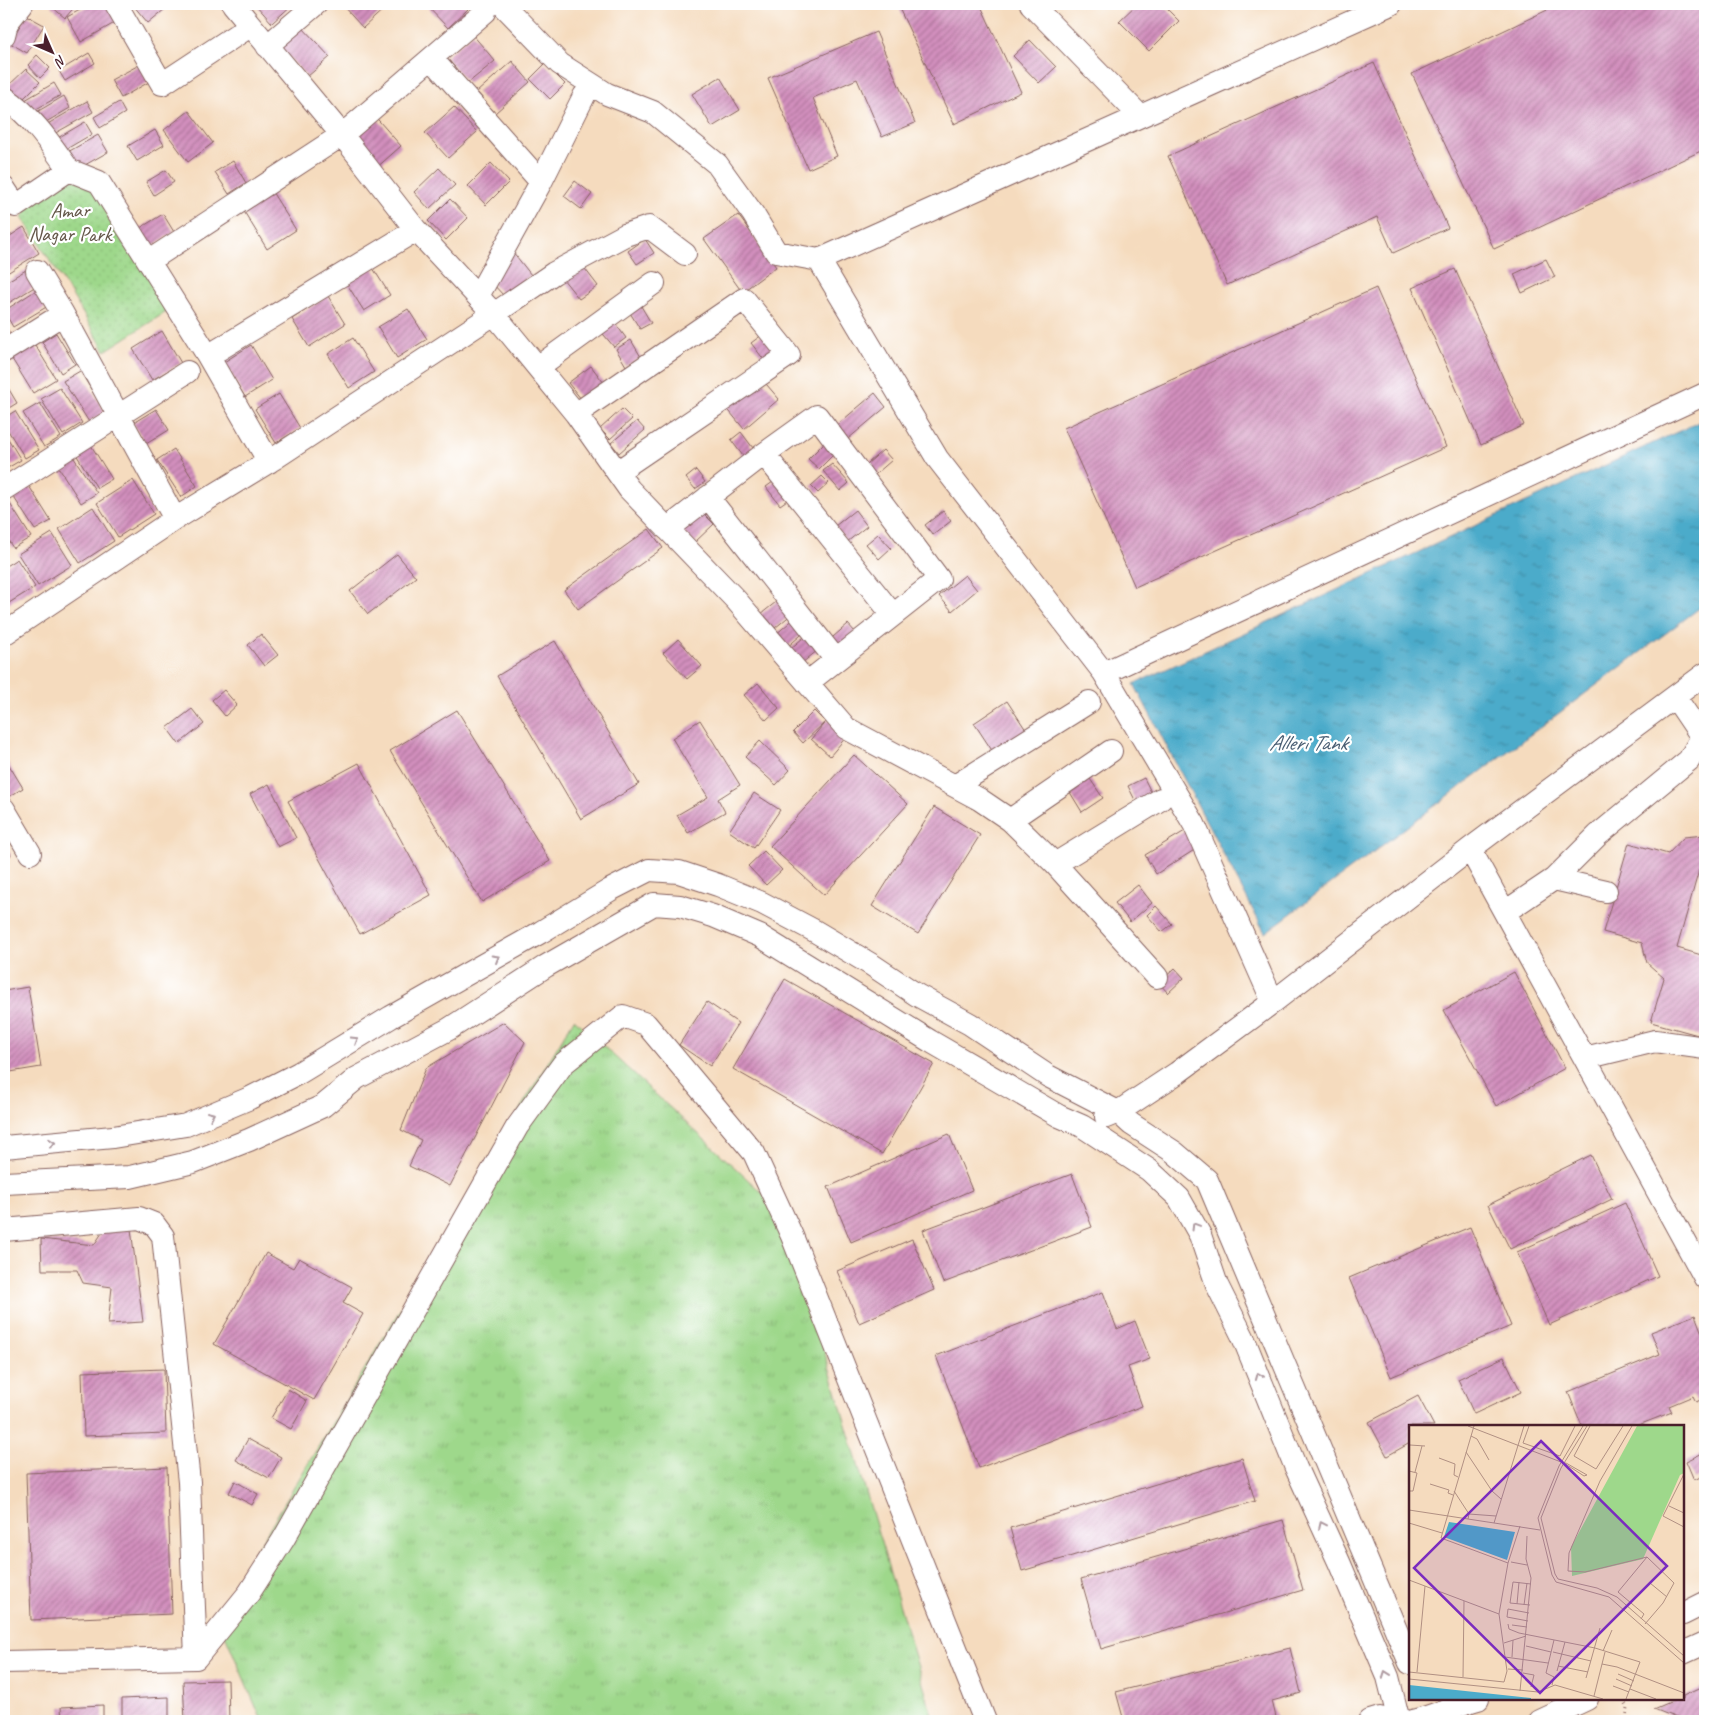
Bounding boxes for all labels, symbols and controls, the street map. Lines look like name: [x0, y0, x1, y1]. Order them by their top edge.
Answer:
north arrow: [28, 28, 78, 78]
text: N: [50, 52, 70, 72]
park label: Amar Nagar Park: [29, 197, 114, 247]
water label: Alleri Tank: [1269, 729, 1351, 757]
one-way arrow: [491, 955, 500, 965]
one-way arrow: [350, 1036, 359, 1046]
one-way arrow: [206, 1110, 215, 1121]
one-way arrow: [49, 1138, 57, 1149]
one-way arrow: [1192, 1223, 1202, 1232]
one-way arrow: [1255, 1372, 1265, 1380]
inset map: [1409, 1425, 1684, 1700]
one-way arrow: [1318, 1521, 1329, 1530]
one-way arrow: [1382, 1671, 1392, 1679]

